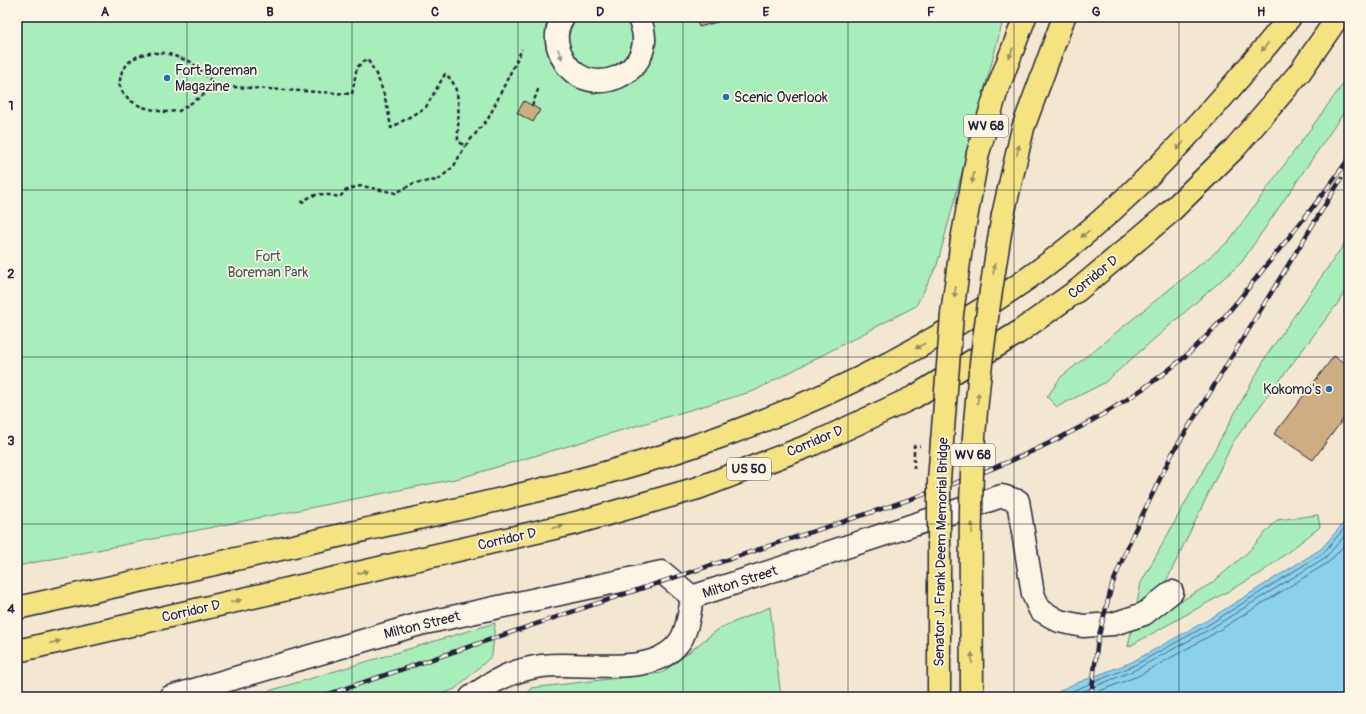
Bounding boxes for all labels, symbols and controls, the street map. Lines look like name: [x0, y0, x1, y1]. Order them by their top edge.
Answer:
text: A: [101, 4, 110, 20]
text: B: [266, 4, 274, 20]
text: C: [431, 4, 439, 20]
text: D: [596, 4, 604, 20]
text: E: [763, 4, 770, 20]
text: F: [927, 4, 935, 20]
text: G: [1092, 4, 1101, 20]
text: H: [1257, 4, 1265, 20]
one-way arrow: [1261, 42, 1269, 53]
one-way arrow: [1008, 48, 1014, 60]
one-way arrow: [558, 49, 564, 61]
place label: Fort Boreman Magazine: [175, 62, 257, 95]
marker: Fort Boreman Magazine: [162, 73, 172, 83]
place label: Scenic Overlook: [734, 89, 828, 106]
marker: Scenic Overlook: [721, 92, 731, 102]
text: 1: [8, 98, 14, 114]
road number: WV 68: [964, 115, 1008, 137]
one-way arrow: [1176, 141, 1185, 150]
one-way arrow: [1015, 143, 1021, 155]
one-way arrow: [970, 171, 976, 184]
one-way arrow: [1079, 229, 1090, 238]
park label: Fort Boreman Park: [228, 248, 309, 281]
street label: Corridor D: [1065, 252, 1122, 302]
one-way arrow: [991, 263, 997, 275]
text: 2: [7, 266, 15, 282]
one-way arrow: [952, 286, 958, 298]
one-way arrow: [914, 343, 925, 349]
place label: Kokomo's: [1263, 381, 1322, 398]
marker: Kokomo's: [1324, 384, 1334, 394]
one-way arrow: [974, 392, 981, 404]
street label: Corridor D: [784, 421, 846, 460]
text: 3: [7, 433, 15, 449]
street label: Senator J. Frank Deem Memorial Bridge: [930, 437, 952, 667]
road number: WV 68: [951, 444, 995, 466]
road number: US 50: [727, 458, 771, 480]
one-way arrow: [969, 521, 975, 534]
street label: Corridor D: [476, 524, 538, 554]
one-way arrow: [552, 524, 564, 530]
street label: Milton Street: [700, 562, 780, 602]
one-way arrow: [357, 569, 369, 575]
street label: Corridor D: [160, 596, 222, 626]
one-way arrow: [230, 597, 243, 603]
text: 4: [7, 601, 15, 617]
street label: Milton Street: [382, 607, 462, 643]
one-way arrow: [49, 639, 61, 645]
one-way arrow: [969, 651, 975, 664]

